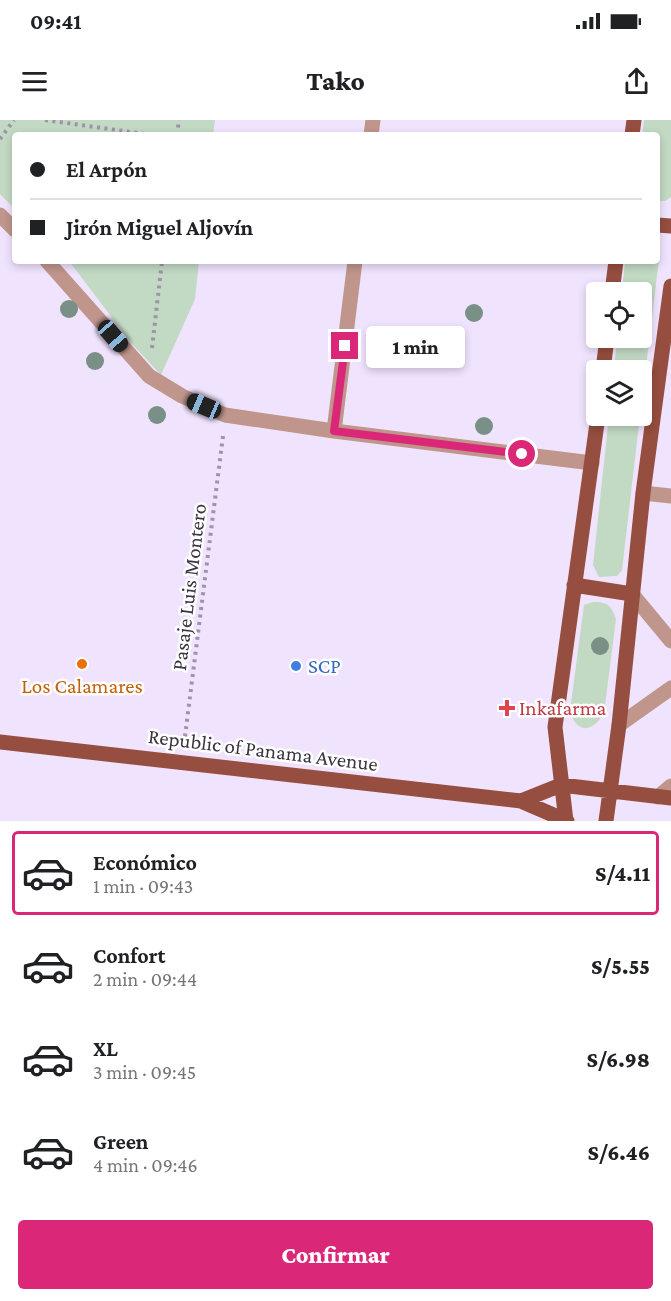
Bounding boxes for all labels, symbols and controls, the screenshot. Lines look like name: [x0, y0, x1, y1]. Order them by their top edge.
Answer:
text: 09:41: [30, 9, 82, 34]
icon: menu: [18, 65, 51, 98]
icon: share: [620, 65, 653, 98]
text: Tako: [306, 66, 365, 96]
text: El Arpón: [66, 157, 147, 182]
text: Jirón Miguel Aljovín: [66, 215, 253, 240]
map controls: [586, 282, 652, 426]
button: locate: [586, 282, 652, 348]
car: [94, 317, 132, 355]
callout: 1 min: [366, 325, 465, 367]
route end: [331, 332, 358, 359]
text: 1 min: [392, 336, 439, 358]
button: layers: [586, 360, 652, 426]
car: [184, 391, 224, 421]
route start: [508, 440, 535, 467]
street label: Pasaje Luis Montero: [167, 502, 211, 672]
place label: SCP: [308, 654, 341, 678]
marker: Los Calamares: [75, 657, 89, 671]
marker: SCP: [289, 659, 303, 673]
place label: Los Calamares: [21, 674, 143, 698]
place label: Inkafarma: [519, 696, 607, 720]
marker: Inkafarma: [500, 701, 514, 715]
street label: Republic of Panama Avenue: [147, 724, 379, 776]
icon: car: [21, 846, 75, 900]
text: Económico: [93, 850, 197, 875]
text: S/4.11: [595, 861, 650, 886]
text: 1 min · 09:43: [93, 875, 193, 897]
icon: car: [21, 939, 75, 993]
text: Confort: [93, 943, 166, 968]
text: S/5.55: [591, 954, 650, 979]
text: 2 min · 09:44: [93, 968, 197, 990]
icon: car: [21, 1032, 75, 1086]
text: XL: [93, 1036, 118, 1061]
text: S/6.98: [587, 1047, 650, 1072]
text: 3 min · 09:45: [93, 1061, 196, 1083]
icon: car: [21, 1125, 75, 1179]
text: Green: [93, 1129, 149, 1154]
text: S/6.46: [588, 1140, 650, 1165]
text: 4 min · 09:46: [93, 1154, 198, 1176]
button: Confirmar: [18, 1220, 653, 1289]

